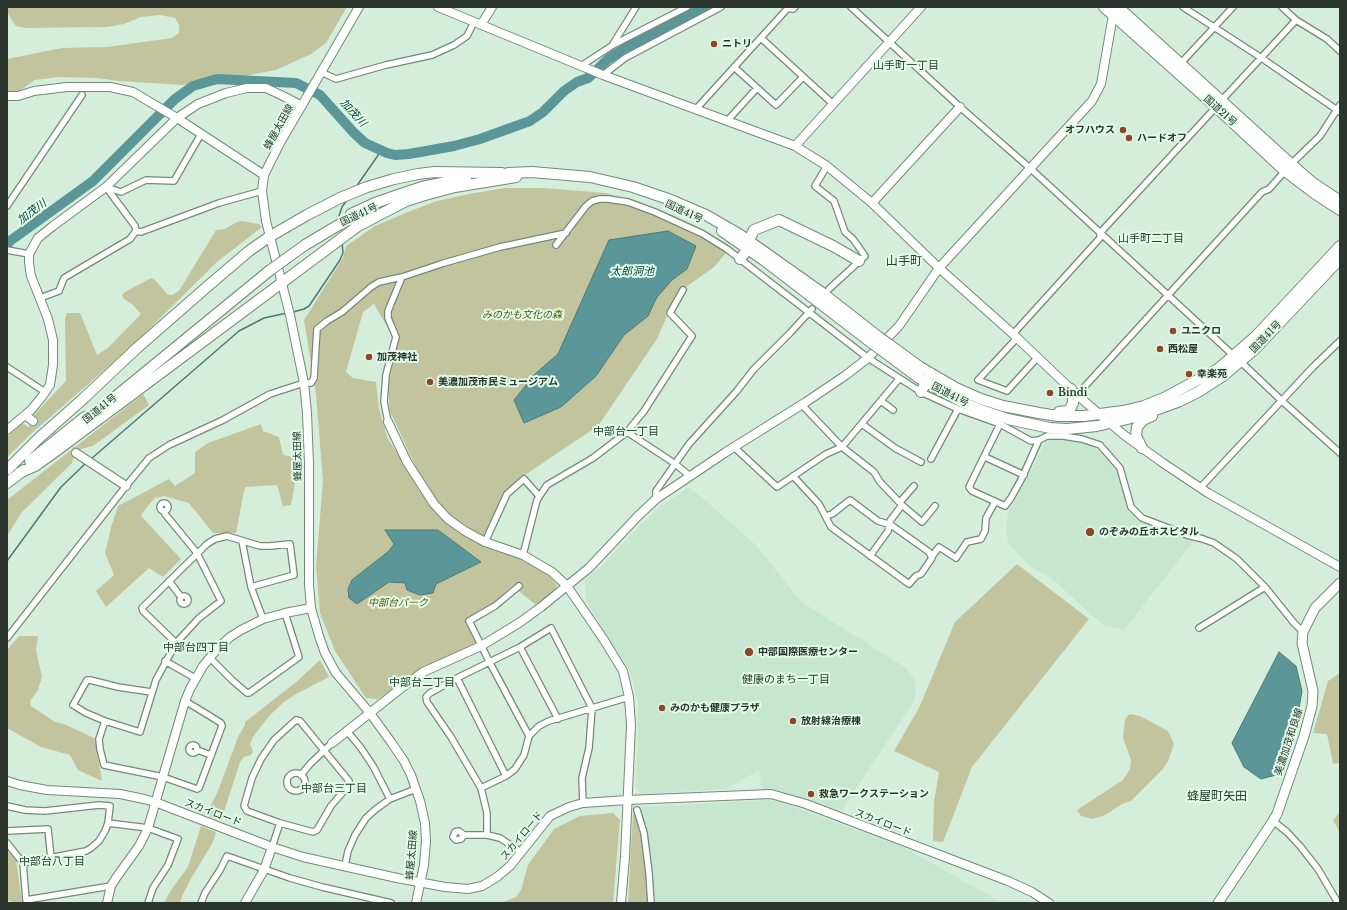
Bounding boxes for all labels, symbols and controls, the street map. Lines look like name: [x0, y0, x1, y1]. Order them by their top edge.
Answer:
place label: ニトリ: [722, 38, 752, 50]
marker: ニトリ: [709, 39, 719, 49]
district label: 山手町一丁目: [873, 59, 939, 73]
street label: 国道21号: [1201, 93, 1239, 129]
water label: 加茂川: [337, 96, 369, 130]
street label: 蜂屋太田線: [262, 102, 296, 152]
place label: オフハウス: [1065, 124, 1115, 136]
marker: オフハウス: [1118, 125, 1128, 135]
place label: ハードオフ: [1137, 132, 1187, 144]
marker: ハードオフ: [1124, 133, 1134, 143]
water label: 加茂川: [15, 197, 49, 227]
street label: 国道41号: [663, 198, 705, 226]
street label: 国道41号: [338, 201, 380, 229]
district label: 山手町二丁目: [1118, 232, 1184, 246]
district label: 山手町: [886, 255, 922, 269]
water label: 太郎洞池: [610, 265, 654, 279]
park label: みのかも文化の森: [482, 309, 562, 321]
street label: 国道41号: [1248, 318, 1284, 356]
place label: ユニクロ: [1181, 325, 1221, 337]
marker: ユニクロ: [1168, 326, 1178, 336]
place label: 西松屋: [1168, 343, 1198, 355]
marker: 西松屋: [1155, 344, 1165, 354]
place label: 加茂神社: [377, 351, 417, 363]
marker: 加茂神社: [364, 352, 374, 362]
place label: 幸楽苑: [1197, 368, 1227, 380]
marker: 幸楽苑: [1184, 369, 1194, 379]
place label: 美濃加茂市民ミュージアム: [438, 376, 558, 388]
marker: 美濃加茂市民ミュージアム: [425, 377, 435, 387]
street label: 国道41号: [929, 381, 971, 409]
place label: Bindi: [1058, 387, 1087, 399]
marker: Bindi: [1045, 388, 1055, 398]
street label: 国道41号: [81, 392, 119, 426]
district label: 中部台一丁目: [593, 425, 659, 439]
street label: 蜂屋太田線: [292, 431, 304, 481]
marker: のぞみの丘ホスピタル: [1084, 526, 1096, 538]
place label: のぞみの丘ホスピタル: [1099, 526, 1199, 538]
park label: 中部台パーク: [368, 597, 428, 609]
district label: 中部台四丁目: [163, 641, 229, 655]
marker: 中部国際医療センター: [743, 646, 755, 658]
place label: 中部国際医療センター: [758, 646, 858, 658]
district label: 健康のまち一丁目: [742, 673, 830, 687]
district label: 中部台二丁目: [389, 676, 455, 690]
place label: みのかも健康プラザ: [670, 702, 760, 714]
marker: みのかも健康プラザ: [657, 703, 667, 713]
street label: 美濃加茂和良線: [1272, 707, 1306, 777]
place label: 放射線治療棟: [801, 715, 861, 727]
marker: 放射線治療棟: [788, 716, 798, 726]
district label: 中部台三丁目: [301, 782, 367, 796]
place label: 救急ワークステーション: [819, 788, 929, 800]
marker: 救急ワークステーション: [806, 789, 816, 799]
district label: 蜂屋町矢田: [1187, 790, 1247, 804]
street label: スカイロード: [183, 797, 243, 829]
street label: スカイロード: [853, 807, 913, 839]
street label: スカイロード: [498, 809, 546, 863]
street label: 蜂屋太田線: [404, 830, 420, 880]
district label: 中部台八丁目: [19, 855, 85, 869]

